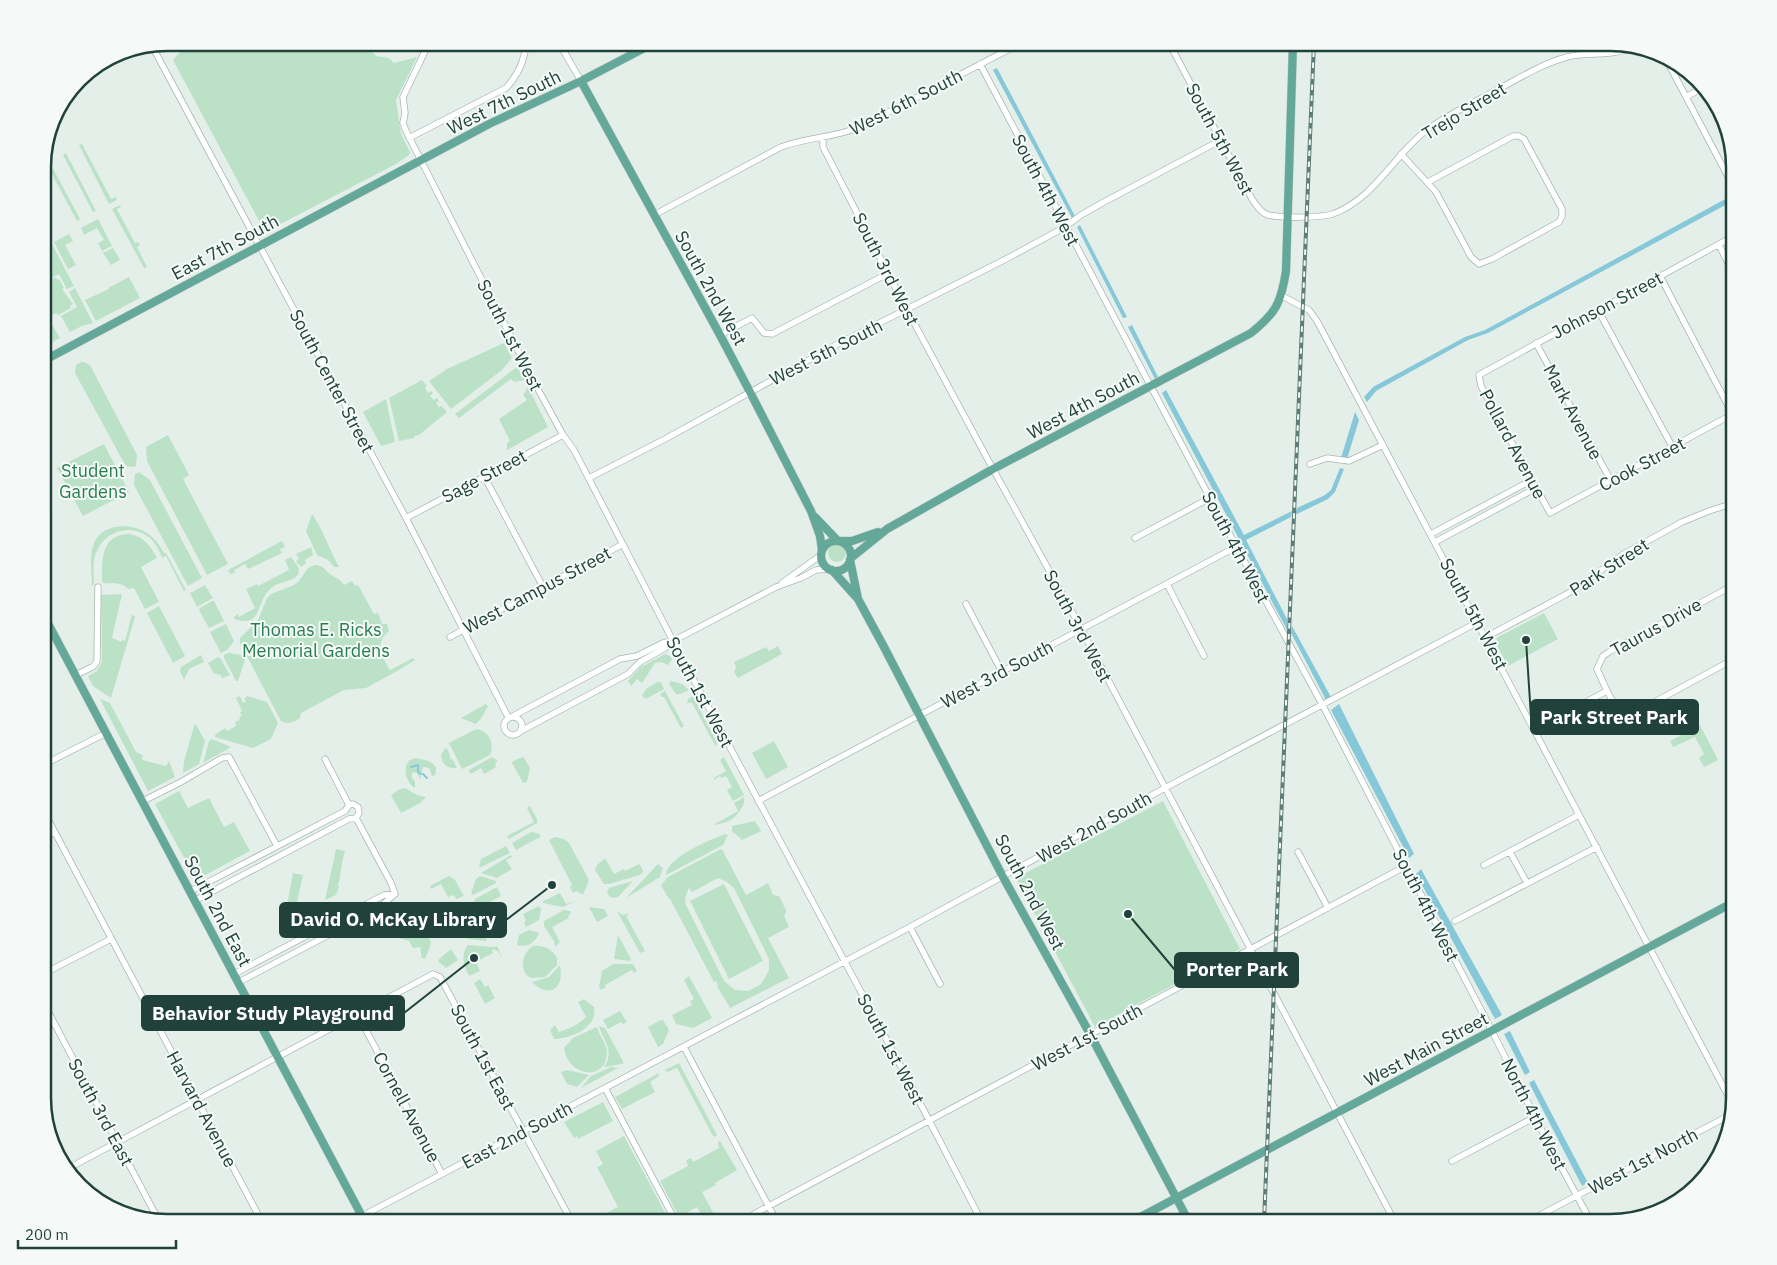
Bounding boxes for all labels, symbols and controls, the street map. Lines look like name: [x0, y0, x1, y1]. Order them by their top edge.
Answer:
street label: West 6th South: [846, 64, 966, 140]
street label: West 7th South: [443, 65, 565, 139]
street label: Trejo Street: [1418, 77, 1510, 145]
street label: South 5th West: [1181, 79, 1259, 199]
street label: South 4th West: [1007, 130, 1085, 250]
street label: South 3rd West: [848, 208, 924, 330]
street label: East 7th South: [167, 209, 283, 285]
street label: South 2nd West: [670, 227, 752, 349]
street label: Johnson Street: [1548, 266, 1666, 344]
street label: South 1st West: [472, 275, 548, 395]
street label: South Center Street: [284, 305, 380, 457]
street label: West 5th South: [766, 314, 886, 390]
street label: Mark Avenue: [1538, 360, 1608, 464]
street label: West 4th South: [1023, 366, 1143, 444]
street label: Pollard Avenue: [1474, 385, 1552, 503]
street label: Cook Street: [1595, 432, 1689, 496]
street label: Sage Street: [438, 444, 530, 508]
park label: Student Gardens: [59, 459, 127, 503]
street label: South 4th West: [1197, 487, 1275, 607]
street label: Park Street: [1565, 533, 1653, 601]
street label: West Campus Street: [459, 541, 615, 639]
street label: South 5th West: [1435, 554, 1513, 674]
street label: South 3rd West: [1039, 566, 1117, 686]
street label: Taurus Drive: [1606, 593, 1706, 661]
park label: Thomas E. Ricks Memorial Gardens: [242, 618, 390, 662]
street label: South 1st West: [661, 633, 739, 751]
street label: West 3rd South: [937, 635, 1057, 713]
callout: Park Street Park: [1531, 700, 1698, 734]
text: Park Street Park: [1540, 705, 1688, 729]
street label: West 2nd South: [1033, 786, 1155, 868]
street label: South 2nd West: [990, 830, 1070, 954]
street label: South 4th West: [1388, 845, 1464, 965]
street label: South 2nd East: [179, 852, 257, 970]
callout: David O. McKay Library: [280, 903, 506, 937]
text: David O. McKay Library: [290, 907, 497, 931]
callout: Porter Park: [1175, 953, 1298, 987]
text: Porter Park: [1186, 957, 1288, 981]
street label: South 1st West: [852, 990, 930, 1108]
callout: Behavior Study Playground: [142, 996, 404, 1030]
street label: West 1st South: [1028, 998, 1146, 1076]
street label: South 1st East: [445, 1000, 521, 1114]
text: Behavior Study Playground: [152, 1001, 394, 1025]
street label: West Main Street: [1360, 1007, 1492, 1091]
street label: Harvard Avenue: [162, 1047, 242, 1171]
street label: Cornell Avenue: [368, 1048, 446, 1166]
street label: South 3rd East: [63, 1054, 139, 1170]
street label: North 4th West: [1496, 1054, 1572, 1174]
street label: East 2nd South: [458, 1096, 576, 1174]
street label: West 1st North: [1584, 1122, 1702, 1200]
scale bar: [18, 1218, 175, 1250]
text: 200 m: [25, 1225, 69, 1244]

